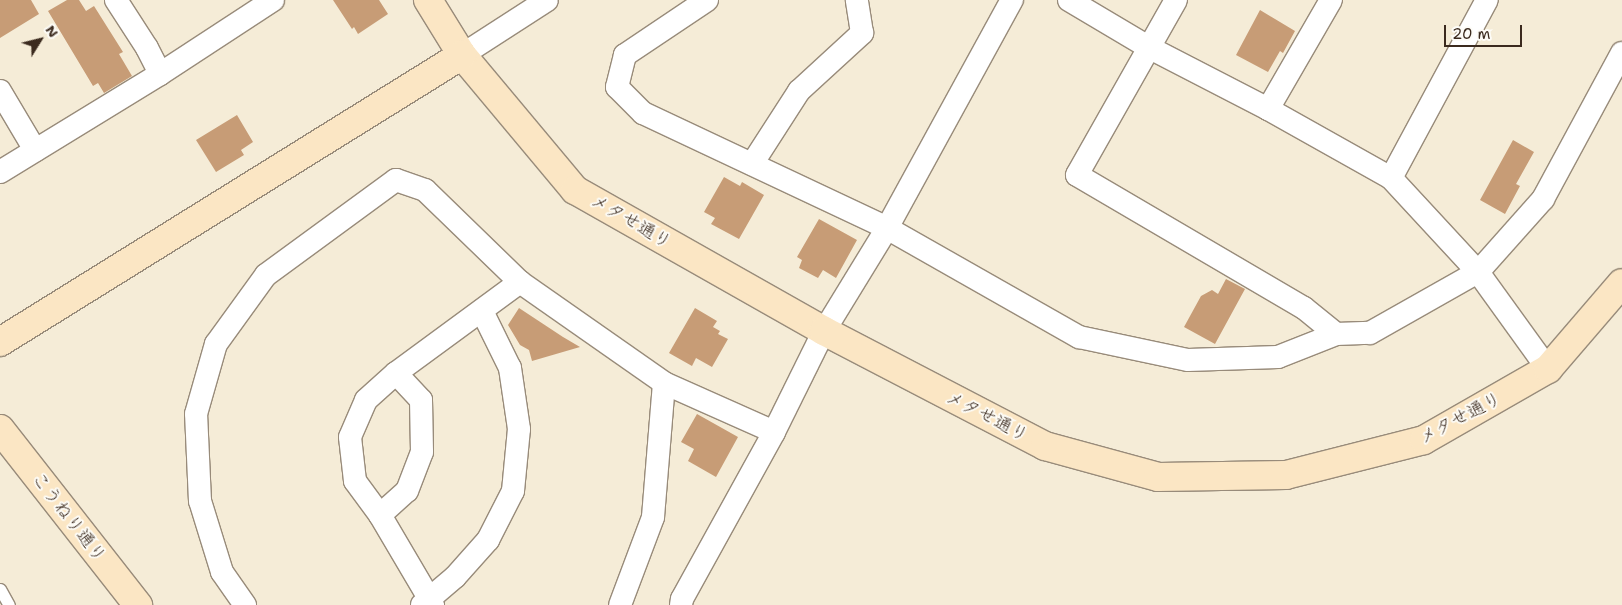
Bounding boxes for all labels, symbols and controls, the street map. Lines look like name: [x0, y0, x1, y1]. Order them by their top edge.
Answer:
north arrow: [15, 15, 65, 65]
scale bar: [1447, 15, 1524, 47]
text: N: [42, 21, 63, 41]
text: 20 m: [1452, 24, 1491, 44]
street label: メタせ通り: [587, 189, 675, 253]
street label: メタせ通り: [942, 386, 1032, 446]
street label: メタせ通り: [1415, 387, 1505, 449]
street label: こうねり通り: [27, 468, 111, 566]

